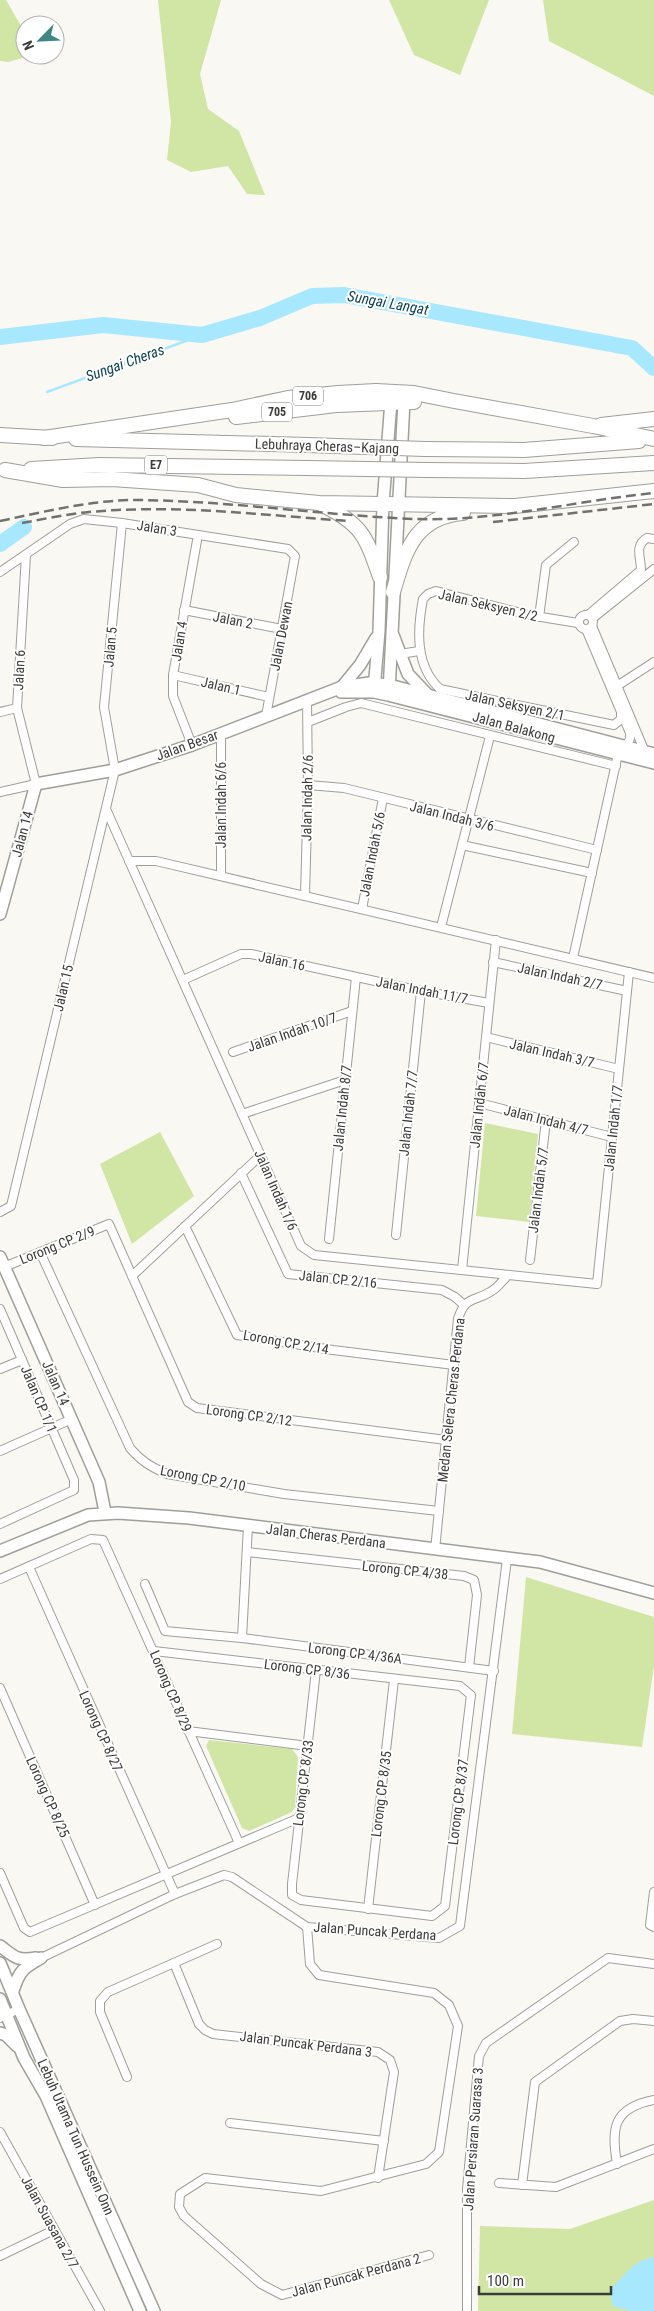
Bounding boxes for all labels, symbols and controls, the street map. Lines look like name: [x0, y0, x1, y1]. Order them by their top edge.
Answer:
north arrow: [15, 15, 65, 65]
text: N: [19, 38, 37, 52]
water label: Sungai Langat: [346, 287, 431, 319]
water label: Sungai Cheras: [83, 340, 167, 386]
road number: 706: [293, 386, 323, 406]
road number: 705: [262, 402, 292, 422]
street label: Lebuhraya Cheras–Kajang: [255, 435, 399, 457]
road number: E7: [145, 456, 167, 474]
street label: Jalan 3: [136, 517, 178, 539]
street label: Jalan Seksyen 2/2: [437, 586, 539, 624]
street label: Jalan Dewan: [266, 600, 296, 672]
street label: Jalan 2: [212, 608, 254, 632]
street label: Jalan 4: [168, 620, 190, 662]
street label: Jalan 5: [100, 626, 120, 668]
street label: Jalan 6: [10, 649, 28, 691]
street label: Jalan 1: [200, 674, 242, 698]
street label: Jalan Seksyen 2/1: [464, 687, 566, 723]
street label: Jalan Balakong: [471, 708, 557, 746]
street label: Jalan Besar: [154, 726, 220, 764]
street label: Jalan Indah 2/6: [298, 755, 316, 841]
street label: Jalan Indah 6/6: [213, 762, 229, 848]
street label: Jalan Indah 3/6: [408, 798, 496, 834]
street label: Jalan 14: [8, 809, 36, 859]
street label: Jalan Indah 5/6: [356, 810, 388, 898]
street label: Jalan 16: [257, 948, 307, 974]
street label: Jalan Indah 2/7: [516, 959, 604, 993]
street label: Jalan 15: [50, 963, 76, 1013]
street label: Jalan Indah 11/7: [375, 973, 469, 1007]
street label: Jalan Indah 10/7: [245, 1009, 339, 1055]
street label: Jalan Indah 3/7: [508, 1035, 596, 1071]
street label: Jalan Indah 6/7: [467, 1061, 491, 1149]
street label: Jalan Indah 8/7: [330, 1064, 354, 1152]
street label: Jalan Indah 7/7: [396, 1069, 420, 1157]
street label: Jalan Indah 1/7: [601, 1084, 625, 1172]
street label: Jalan Indah 4/7: [502, 1102, 590, 1138]
street label: Jalan Indah 5/7: [525, 1146, 551, 1234]
street label: Jalan Indah 1/6: [251, 1147, 301, 1233]
street label: Lorong CP 2/9: [17, 1223, 97, 1267]
street label: Jalan CP 2/16: [298, 1267, 378, 1291]
street label: Medan Selera Cheras Perdana: [434, 1317, 468, 1483]
street label: Lorong CP 2/14: [242, 1327, 330, 1357]
street label: Jalan 14: [39, 1358, 73, 1408]
street label: Jalan CP 1/1: [18, 1363, 60, 1435]
street label: Lorong CP 2/12: [205, 1401, 293, 1429]
street label: Lorong CP 2/10: [159, 1462, 247, 1494]
street label: Jalan Cheras Perdana: [265, 1521, 387, 1551]
street label: Lorong CP 4/38: [361, 1558, 449, 1582]
street label: Lorong CP 4/36A: [307, 1639, 403, 1667]
street label: Lorong CP 8/29: [147, 1648, 195, 1734]
street label: Lorong CP 8/36: [263, 1656, 351, 1682]
street label: Lorong CP 8/27: [76, 1688, 126, 1774]
street label: Lorong CP 8/33: [290, 1739, 316, 1827]
street label: Lorong CP 8/35: [368, 1750, 394, 1838]
street label: Lorong CP 8/25: [23, 1754, 73, 1840]
street label: Lorong CP 8/37: [445, 1758, 471, 1846]
street label: Jalan Puncak Perdana: [313, 1919, 437, 1943]
street label: Jalan Puncak Perdana 3: [239, 2028, 373, 2060]
street label: Lebuh Utama Tun Hussein Onn: [34, 2056, 118, 2218]
street label: Jalan Persiaran Suarasa 3: [460, 2067, 486, 2211]
street label: Jalan Suasana 2/7: [18, 2173, 82, 2271]
street label: Jalan Puncak Perdana 2: [290, 2250, 422, 2300]
scale bar: [479, 2264, 612, 2296]
text: 100 m: [487, 2272, 524, 2290]

